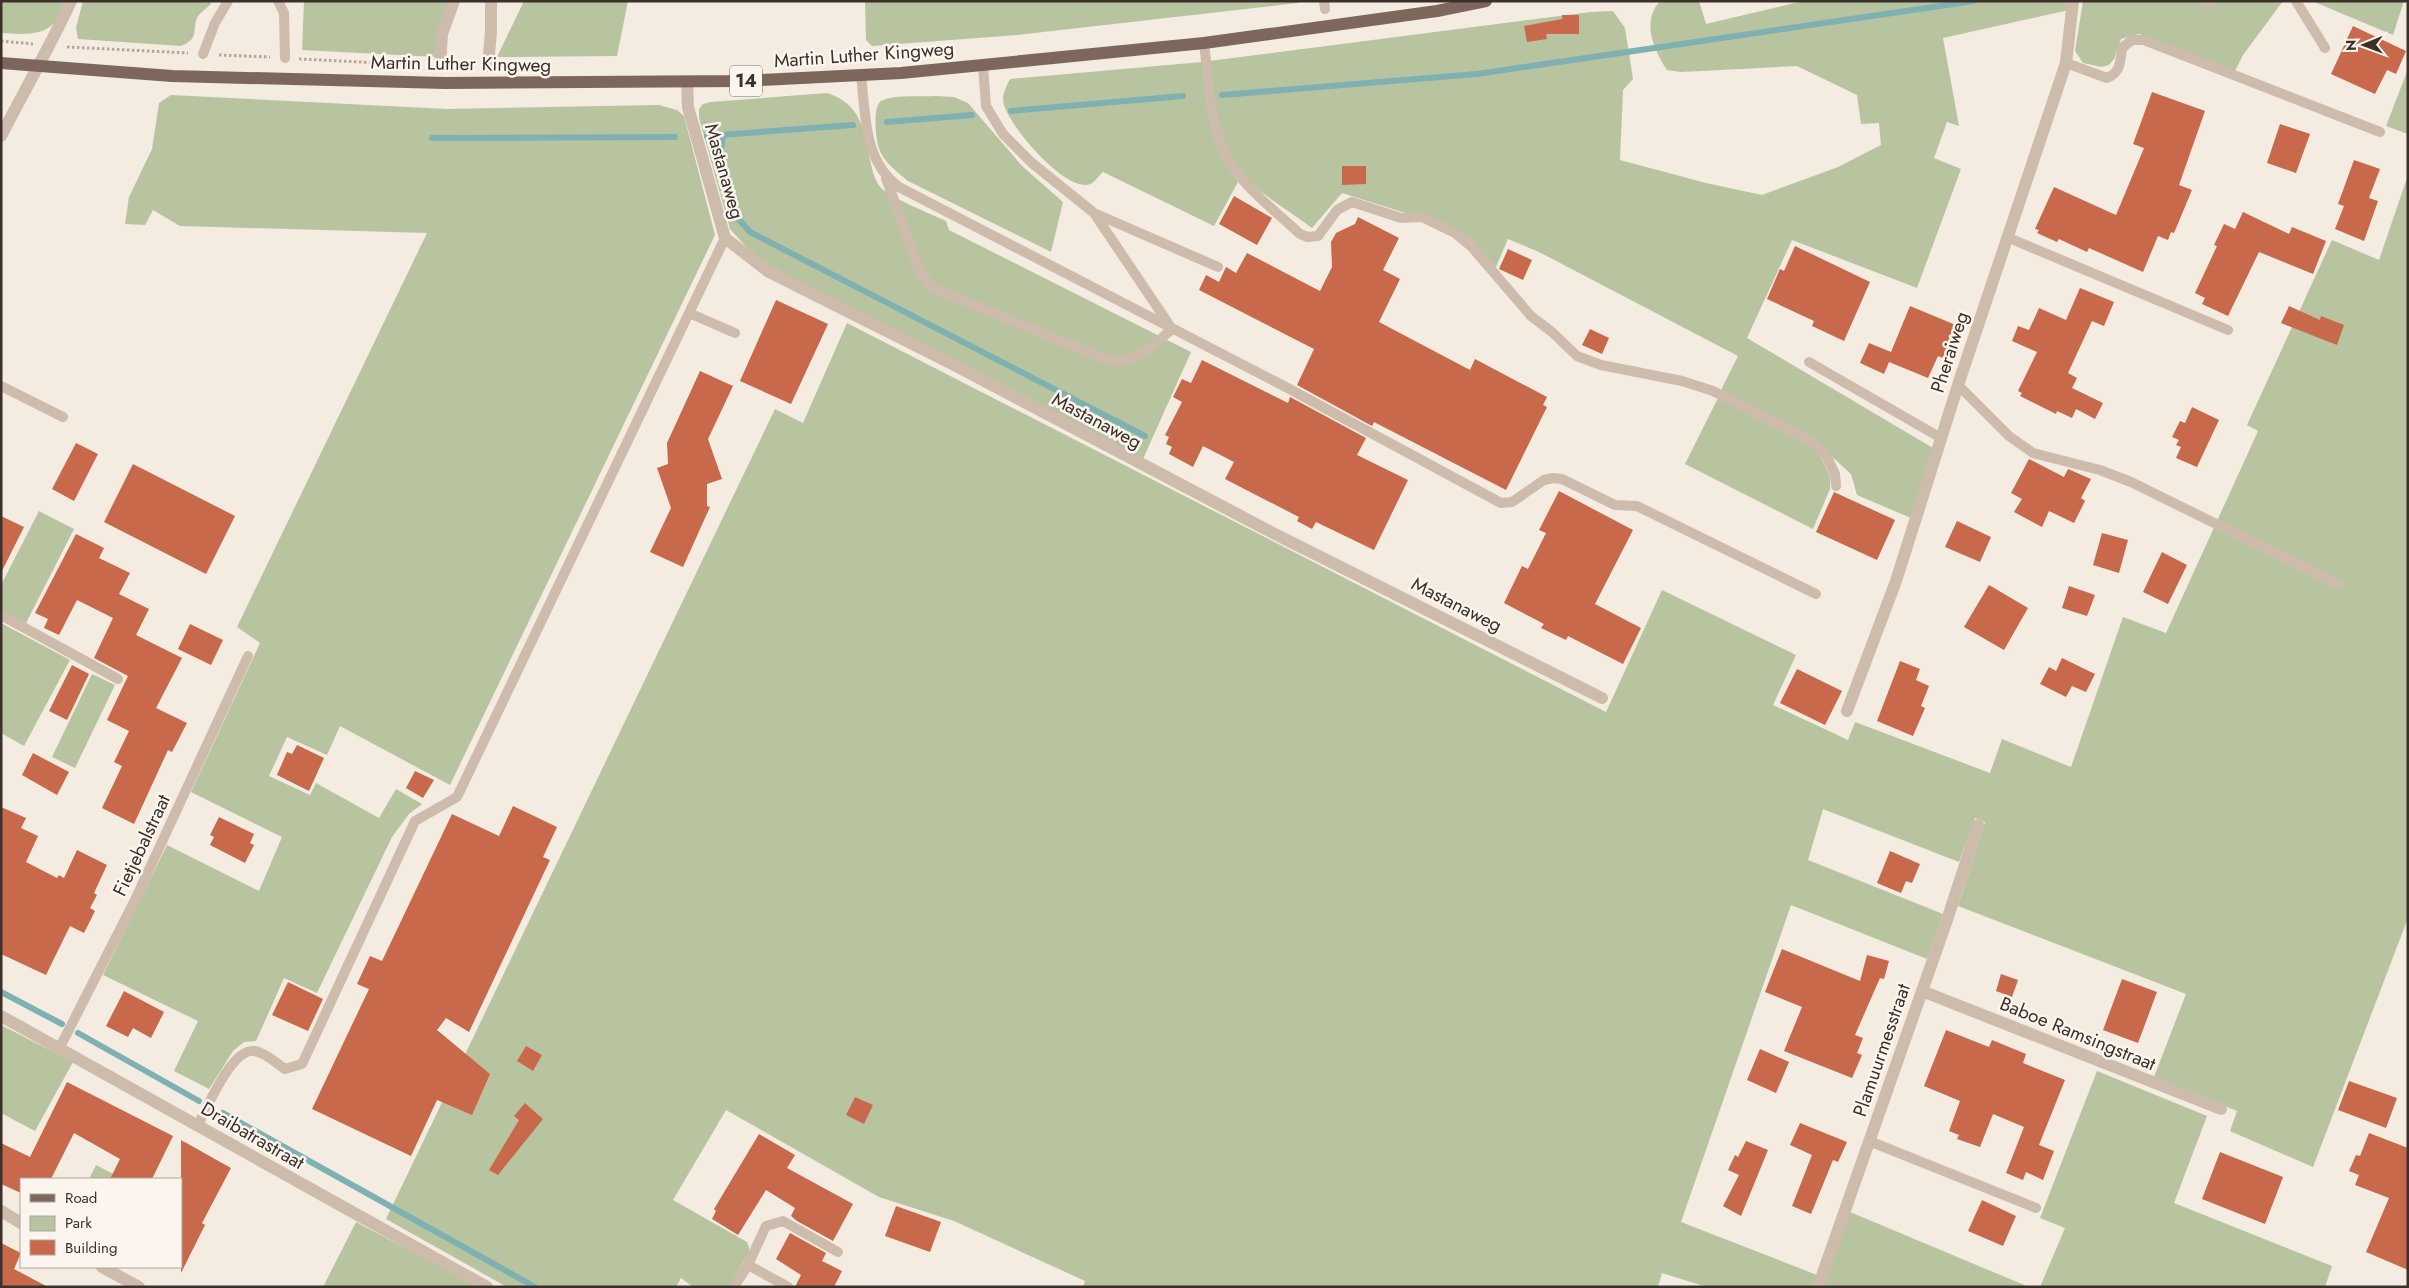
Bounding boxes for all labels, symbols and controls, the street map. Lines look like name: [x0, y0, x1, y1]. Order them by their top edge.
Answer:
north arrow: [2339, 20, 2389, 70]
street label: Martin Luther Kingweg: [773, 35, 955, 74]
text: N: [2341, 39, 2361, 51]
street label: Martin Luther Kingweg: [370, 48, 552, 79]
road number: 14: [730, 66, 762, 96]
street label: Mastanaweg: [698, 120, 751, 222]
street label: Pheraiweg: [1924, 308, 1975, 396]
street label: Mastanaweg: [1047, 385, 1146, 455]
street label: Mastanaweg: [1407, 570, 1507, 639]
street label: Fietjebalstraat: [106, 790, 177, 900]
street label: Plamuurmesstraat: [1846, 980, 1917, 1120]
street label: Baboe Ramsingstraat: [1996, 990, 2160, 1077]
street label: Draibatrastraat: [196, 1095, 310, 1176]
legend: [20, 1178, 182, 1268]
text: Road: [65, 1187, 97, 1209]
text: Park: [65, 1212, 92, 1234]
text: Building: [65, 1237, 117, 1259]

